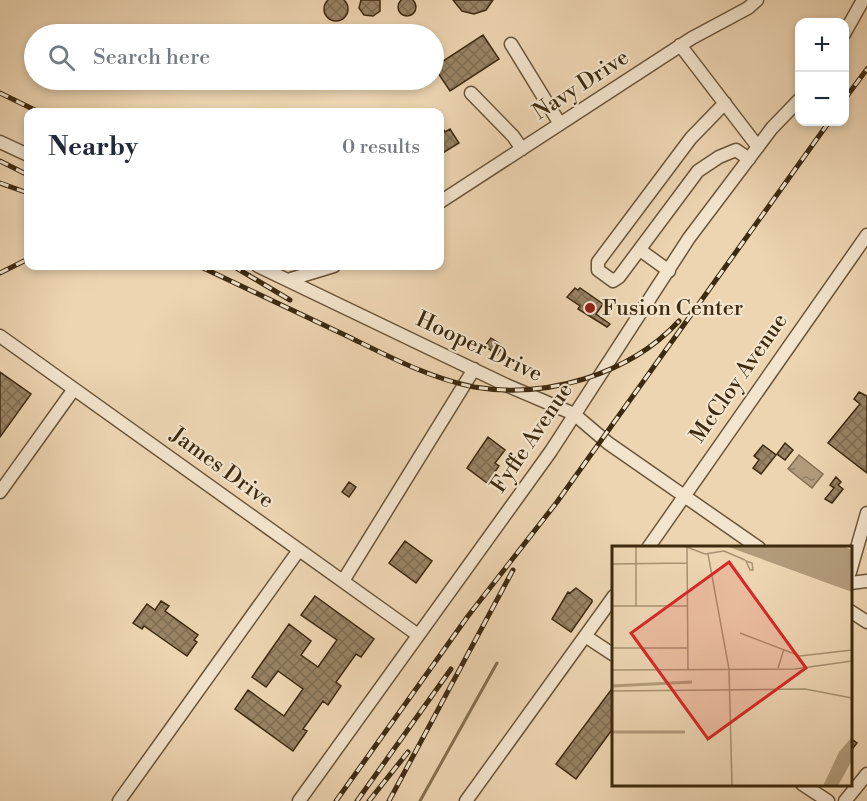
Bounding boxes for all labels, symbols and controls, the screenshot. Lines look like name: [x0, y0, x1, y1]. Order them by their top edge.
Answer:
map controls: [795, 18, 849, 126]
button: +: [795, 18, 849, 72]
search box: [24, 24, 444, 90]
icon: search: [45, 41, 78, 74]
text: Search here: [93, 44, 210, 71]
street label: Navy Drive: [528, 44, 634, 126]
button: −: [795, 72, 849, 126]
text: Nearby: [48, 131, 138, 163]
text: 0 results: [342, 135, 420, 160]
place label: Fusion Center: [602, 295, 743, 322]
marker: Fusion Center: [583, 301, 597, 315]
street label: Hooper Drive: [412, 306, 546, 388]
street label: McCloy Avenue: [684, 308, 794, 448]
street label: Fyffe Avenue: [485, 378, 579, 498]
street label: James Drive: [164, 421, 279, 514]
inset map: [612, 546, 852, 786]

